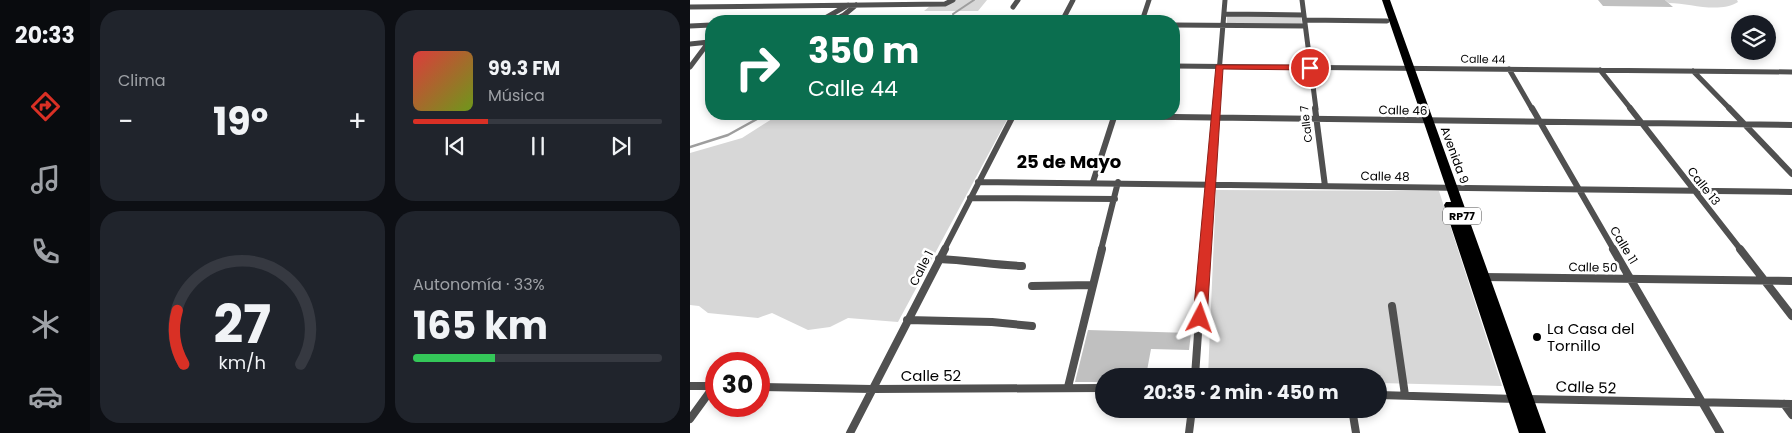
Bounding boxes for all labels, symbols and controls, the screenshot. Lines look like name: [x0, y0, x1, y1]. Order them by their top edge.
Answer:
map controls: [1731, 15, 1776, 60]
button: layers: [1731, 15, 1776, 60]
text: 20:33: [15, 20, 75, 51]
text: 350 m: [808, 26, 919, 75]
icon: right: [725, 35, 790, 100]
pin: [1289, 47, 1331, 89]
street label: Calle 44: [1460, 51, 1506, 67]
icon: arrive: [1296, 54, 1324, 82]
text: 99.3 FM: [488, 55, 560, 82]
text: Clima: [118, 69, 166, 92]
text: Calle 44: [808, 73, 898, 104]
text: Música: [488, 84, 545, 107]
icon: directions: [28, 89, 63, 124]
text: 19°: [213, 95, 268, 148]
street label: Calle 46: [1378, 101, 1428, 119]
text: −: [118, 102, 133, 141]
text: +: [348, 102, 367, 141]
street label: Calle 7: [1296, 105, 1316, 143]
street label: Avenida 9: [1437, 124, 1473, 186]
icon: previous: [441, 132, 469, 160]
icon: pause: [524, 132, 552, 160]
icon: next: [607, 132, 635, 160]
district label: 25 de Mayo: [1017, 149, 1121, 174]
icon: music: [28, 162, 63, 197]
street label: Calle 13: [1683, 163, 1725, 209]
street label: Calle 48: [1360, 167, 1410, 185]
road number: RP77: [1443, 208, 1481, 225]
street label: Calle 11: [1606, 223, 1642, 267]
icon: phone: [28, 234, 63, 269]
street label: Calle 1: [905, 247, 937, 289]
street label: Calle 50: [1568, 258, 1618, 276]
text: Autonomía · 33%: [413, 273, 545, 296]
text: 27: [214, 288, 271, 361]
position arrow: [1173, 291, 1225, 343]
text: 165 km: [413, 299, 548, 352]
icon: climate: [28, 307, 63, 342]
place label: La Casa del Tornillo: [1547, 318, 1634, 356]
marker: La Casa del Tornillo: [1531, 331, 1543, 343]
text: km/h: [219, 350, 266, 375]
speed limit sign: 30: [705, 352, 770, 417]
street label: Calle 52: [901, 365, 961, 386]
street label: Calle 52: [1555, 375, 1617, 399]
icon: car: [28, 379, 63, 414]
text: 20:35 · 2 min · 450 m: [1143, 379, 1339, 406]

